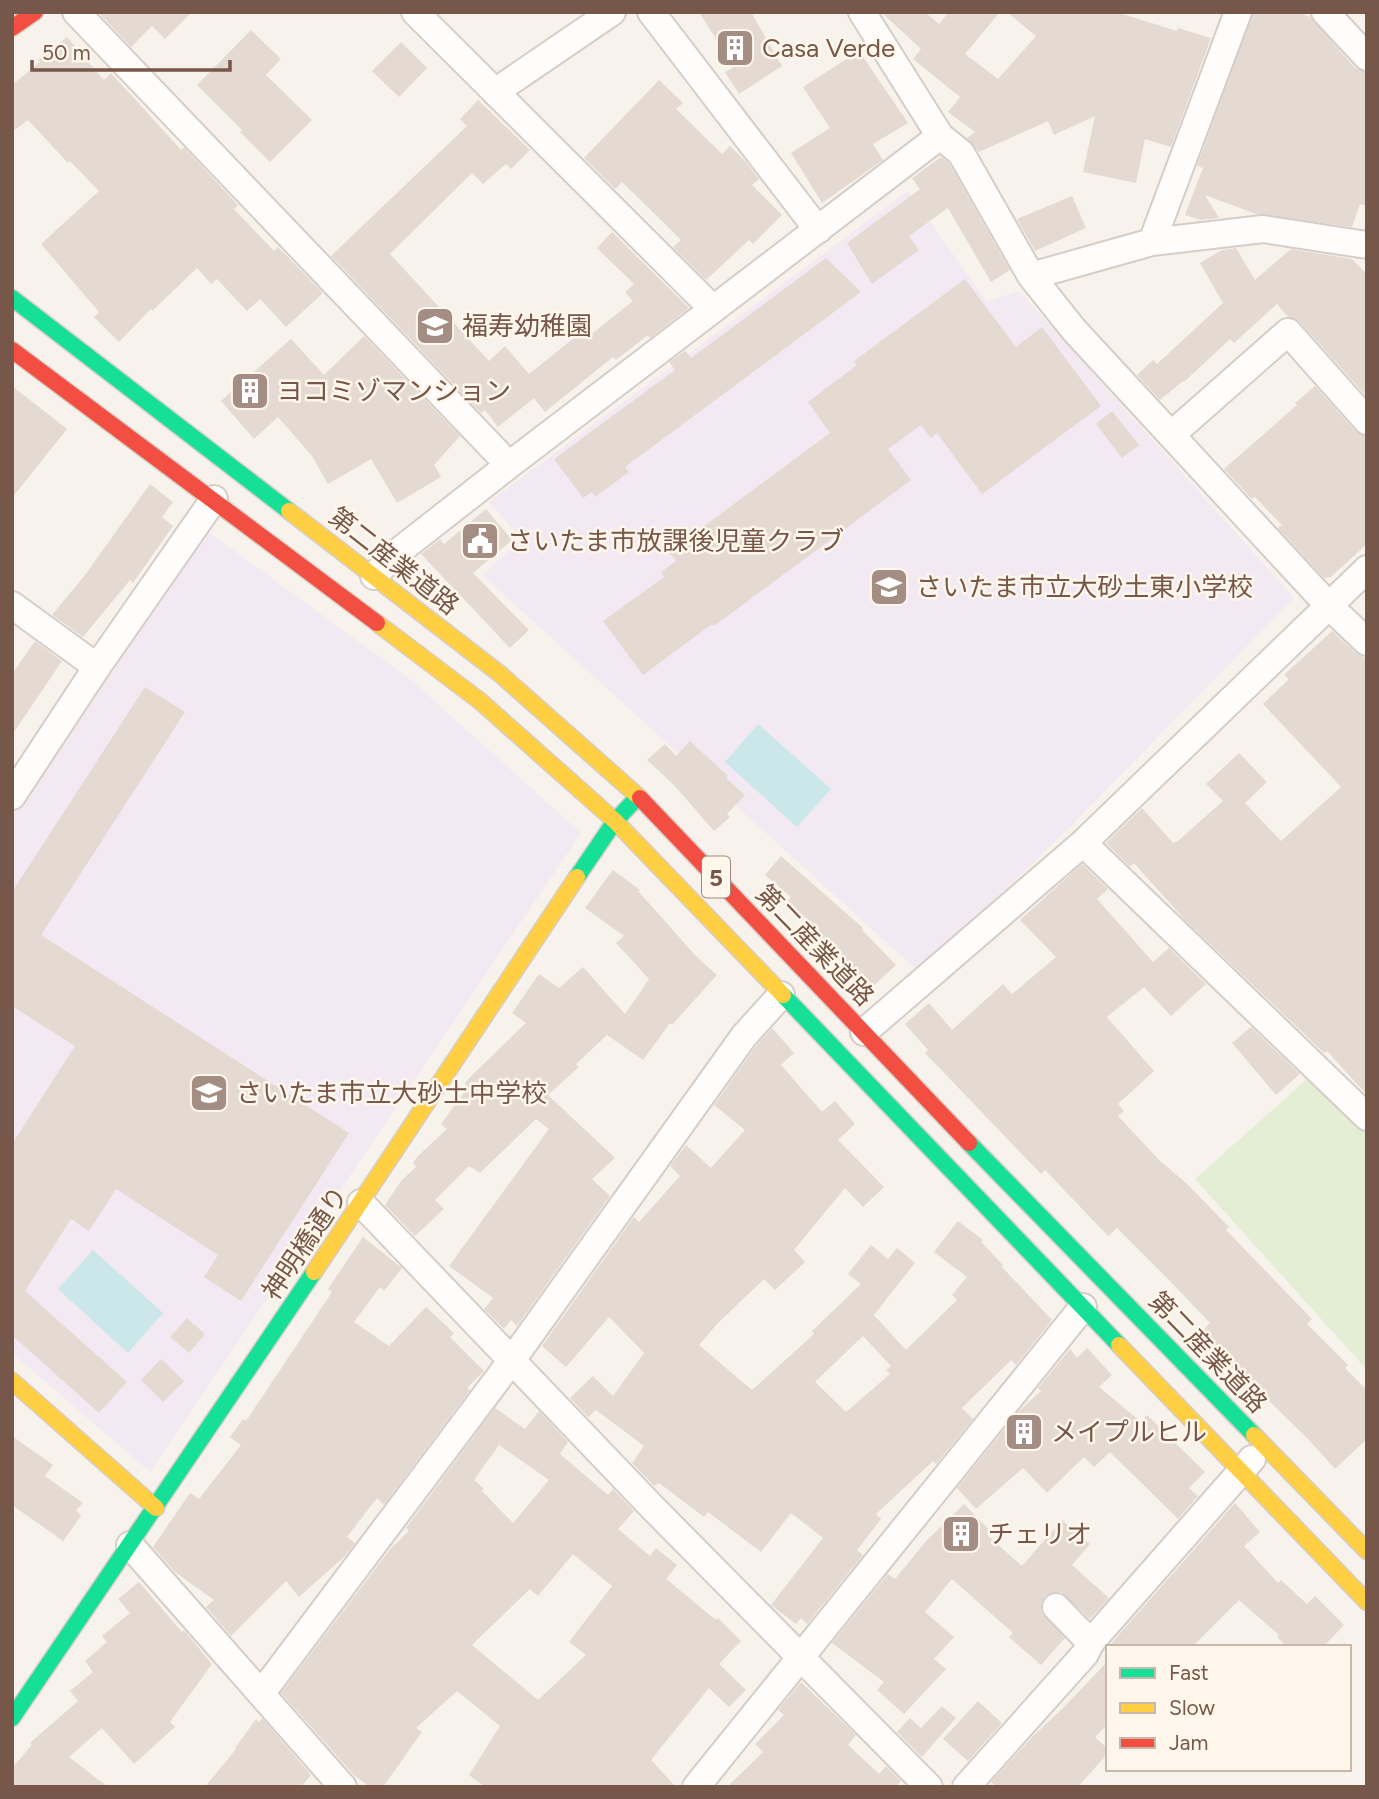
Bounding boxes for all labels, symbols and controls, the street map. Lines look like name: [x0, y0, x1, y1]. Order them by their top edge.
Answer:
building icon: Casa Verde: [714, 27, 756, 69]
scale bar: [32, 28, 229, 72]
place label: Casa Verde: [762, 32, 895, 64]
text: 50 m: [42, 40, 91, 65]
school or university icon: 福寿幼稚園: [414, 305, 456, 347]
place label: 福寿幼稚園: [462, 310, 592, 342]
building icon: ヨコミゾマンション: [229, 370, 271, 412]
place label: ヨコミゾマンション: [277, 375, 511, 407]
street label: 第二産業道路: [323, 500, 465, 622]
public building icon: さいたま市放課後児童クラブ: [459, 520, 501, 562]
place label: さいたま市放課後児童クラブ: [507, 525, 844, 557]
school or university icon: さいたま市立大砂土東小学校: [868, 566, 910, 608]
place label: さいたま市立大砂土東小学校: [916, 571, 1253, 603]
road number: 5: [702, 856, 730, 898]
street label: 第二産業道路: [749, 878, 881, 1012]
school or university icon: さいたま市立大砂土中学校: [188, 1072, 230, 1114]
place label: さいたま市立大砂土中学校: [236, 1077, 547, 1109]
street label: 神明橋通り: [255, 1180, 355, 1306]
street label: 第二産業道路: [1142, 1285, 1274, 1419]
building icon: メイプルヒル: [1003, 1411, 1045, 1453]
place label: メイプルヒル: [1051, 1416, 1207, 1448]
building icon: チェリオ: [940, 1513, 982, 1555]
place label: チェリオ: [988, 1518, 1092, 1550]
legend: [1106, 1645, 1351, 1771]
text: Fast: [1169, 1660, 1209, 1685]
text: Slow: [1169, 1695, 1215, 1720]
text: Jam: [1169, 1730, 1208, 1755]

